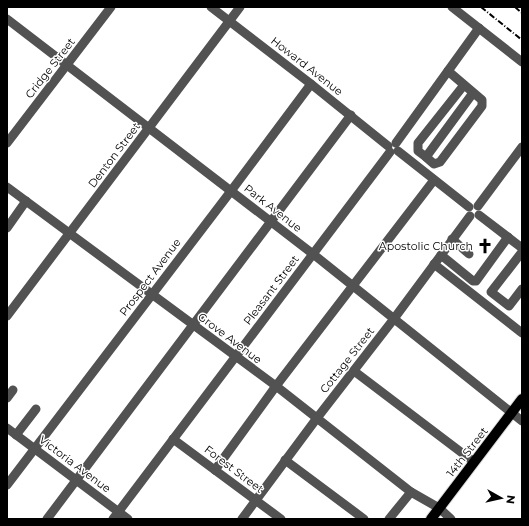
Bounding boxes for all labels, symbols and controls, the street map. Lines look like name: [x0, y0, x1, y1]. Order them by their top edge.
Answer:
street label: Howard Avenue: [268, 33, 346, 99]
street label: Cridge Street: [22, 35, 78, 101]
street label: Denton Street: [85, 119, 143, 190]
street label: Park Avenue: [241, 181, 305, 235]
street label: Prospect Avenue: [116, 235, 184, 319]
church icon: Apostolic Church: [476, 237, 494, 255]
place label: Apostolic Church: [379, 239, 473, 253]
street label: Pleasant Street: [240, 252, 302, 328]
street label: Grove Avenue: [195, 309, 265, 367]
street label: Cottage Street: [317, 324, 377, 396]
street label: 14th Street: [443, 424, 491, 480]
street label: Victoria Avenue: [36, 433, 114, 496]
street label: Forest Street: [202, 442, 267, 496]
north arrow: [481, 478, 521, 518]
text: N: [503, 494, 518, 505]

